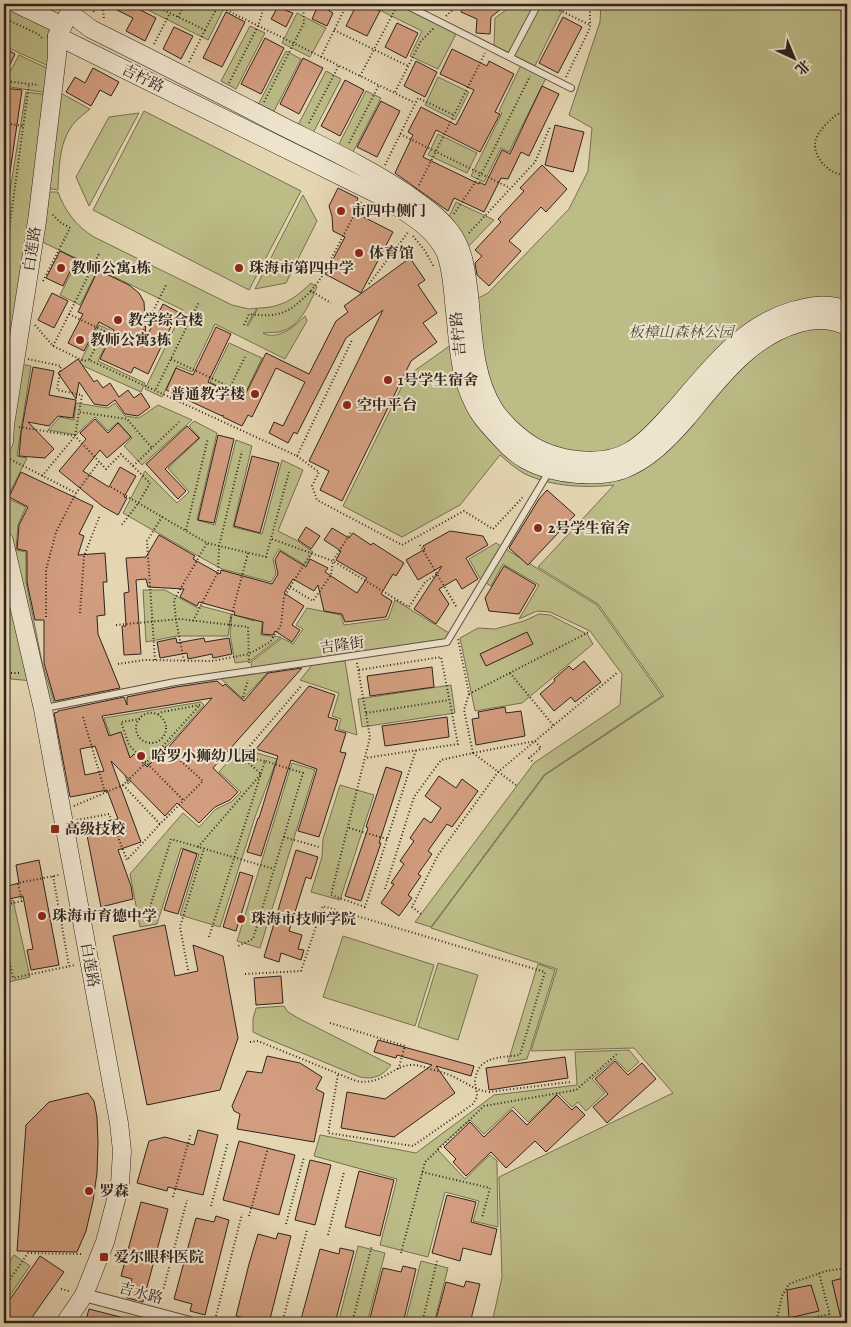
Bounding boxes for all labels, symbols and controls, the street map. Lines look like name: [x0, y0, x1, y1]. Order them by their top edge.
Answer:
north arrow: [768, 32, 818, 82]
text: 北: [791, 55, 814, 79]
street label: 吉柠路: [118, 59, 168, 97]
place label: 市四中侧门: [351, 201, 426, 221]
marker: 市四中侧门: [335, 205, 347, 217]
street label: 白莲路: [19, 225, 45, 273]
place label: 体育馆: [369, 243, 414, 263]
marker: 体育馆: [353, 247, 365, 259]
place label: 教师公寓1栋: [71, 258, 151, 278]
place label: 珠海市第四中学: [249, 258, 354, 278]
marker: 教师公寓1栋: [55, 262, 67, 274]
marker: 珠海市第四中学: [233, 262, 245, 274]
place label: 教学综合楼: [128, 310, 203, 330]
street label: 吉柠路: [446, 311, 470, 357]
marker: 教学综合楼: [112, 314, 124, 326]
park label: 板樟山森林公园: [628, 322, 735, 342]
place label: 教师公寓3栋: [90, 330, 171, 350]
marker: 教师公寓3栋: [74, 334, 86, 346]
place label: 1号学生宿舍: [398, 370, 478, 390]
marker: 1号学生宿舍: [382, 374, 394, 386]
place label: 普通教学楼: [170, 384, 245, 404]
marker: 普通教学楼: [249, 388, 261, 400]
place label: 空中平台: [357, 395, 417, 415]
marker: 空中平台: [341, 399, 353, 411]
place label: 2号学生宿舍: [548, 518, 630, 538]
marker: 2号学生宿舍: [532, 522, 544, 534]
street label: 吉隆街: [318, 632, 366, 658]
place label: 哈罗小狮幼儿园: [151, 746, 256, 766]
marker: 哈罗小狮幼儿园: [135, 750, 147, 762]
place label: 高级技校: [65, 819, 126, 839]
marker: 高级技校: [49, 823, 61, 835]
place label: 珠海市育德中学: [52, 906, 157, 926]
place label: 珠海市技师学院: [251, 909, 356, 929]
marker: 珠海市育德中学: [36, 910, 48, 922]
marker: 珠海市技师学院: [235, 913, 247, 925]
street label: 白莲路: [76, 941, 104, 989]
place label: 罗森: [99, 1181, 129, 1201]
marker: 罗森: [83, 1185, 95, 1197]
place label: 爱尔眼科医院: [114, 1247, 204, 1267]
marker: 爱尔眼科医院: [98, 1251, 110, 1263]
street label: 吉水路: [117, 1278, 165, 1308]

